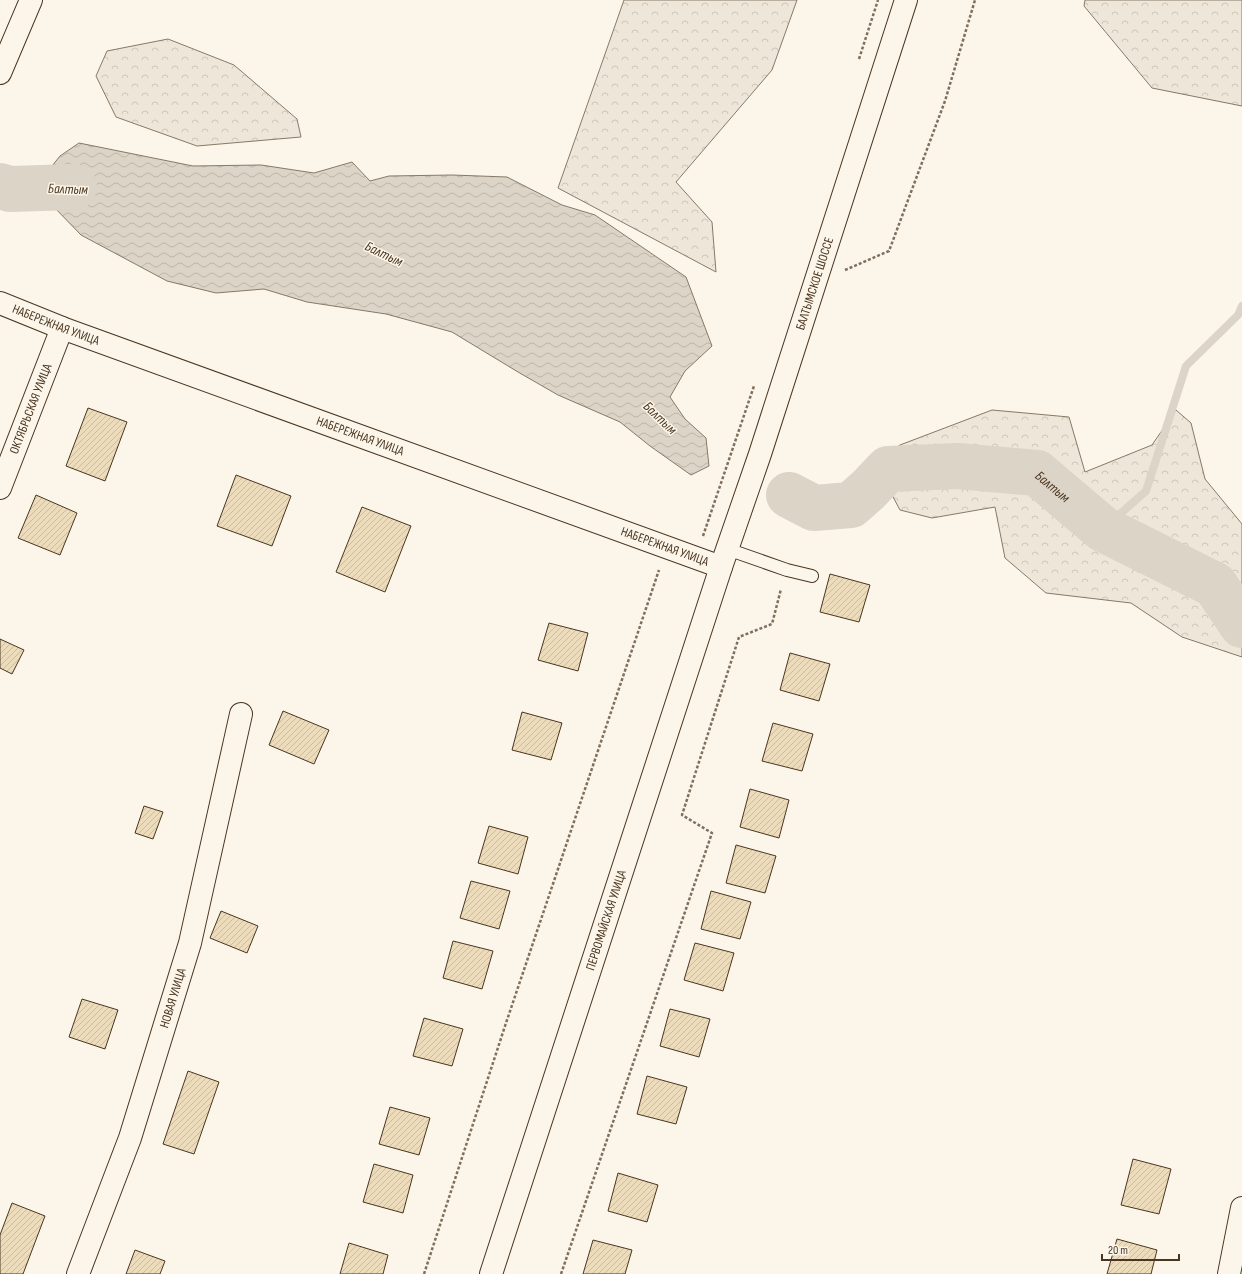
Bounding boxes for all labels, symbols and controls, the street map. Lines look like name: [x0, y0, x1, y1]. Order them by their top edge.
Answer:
water label: Балтым: [48, 180, 89, 198]
street label: БАЛТЫМСКОЕ ШОССЕ: [792, 235, 837, 332]
water label: Балтым: [362, 238, 406, 271]
street label: НАБЕРЕЖНАЯ УЛИЦА: [10, 301, 102, 349]
street label: ОКТЯБРЬСКАЯ УЛИЦА: [6, 361, 56, 456]
water label: Балтым: [640, 398, 680, 438]
street label: НАБЕРЕЖНАЯ УЛИЦА: [314, 413, 407, 460]
water label: Балтым: [1032, 467, 1074, 506]
street label: НАБЕРЕЖНАЯ УЛИЦА: [619, 523, 711, 570]
street label: ПЕРВОМАЙСКАЯ УЛИЦА: [582, 868, 630, 973]
street label: НОВАЯ УЛИЦА: [156, 966, 190, 1030]
scale bar: [1102, 1236, 1179, 1262]
text: 20 m: [1108, 1243, 1128, 1258]

